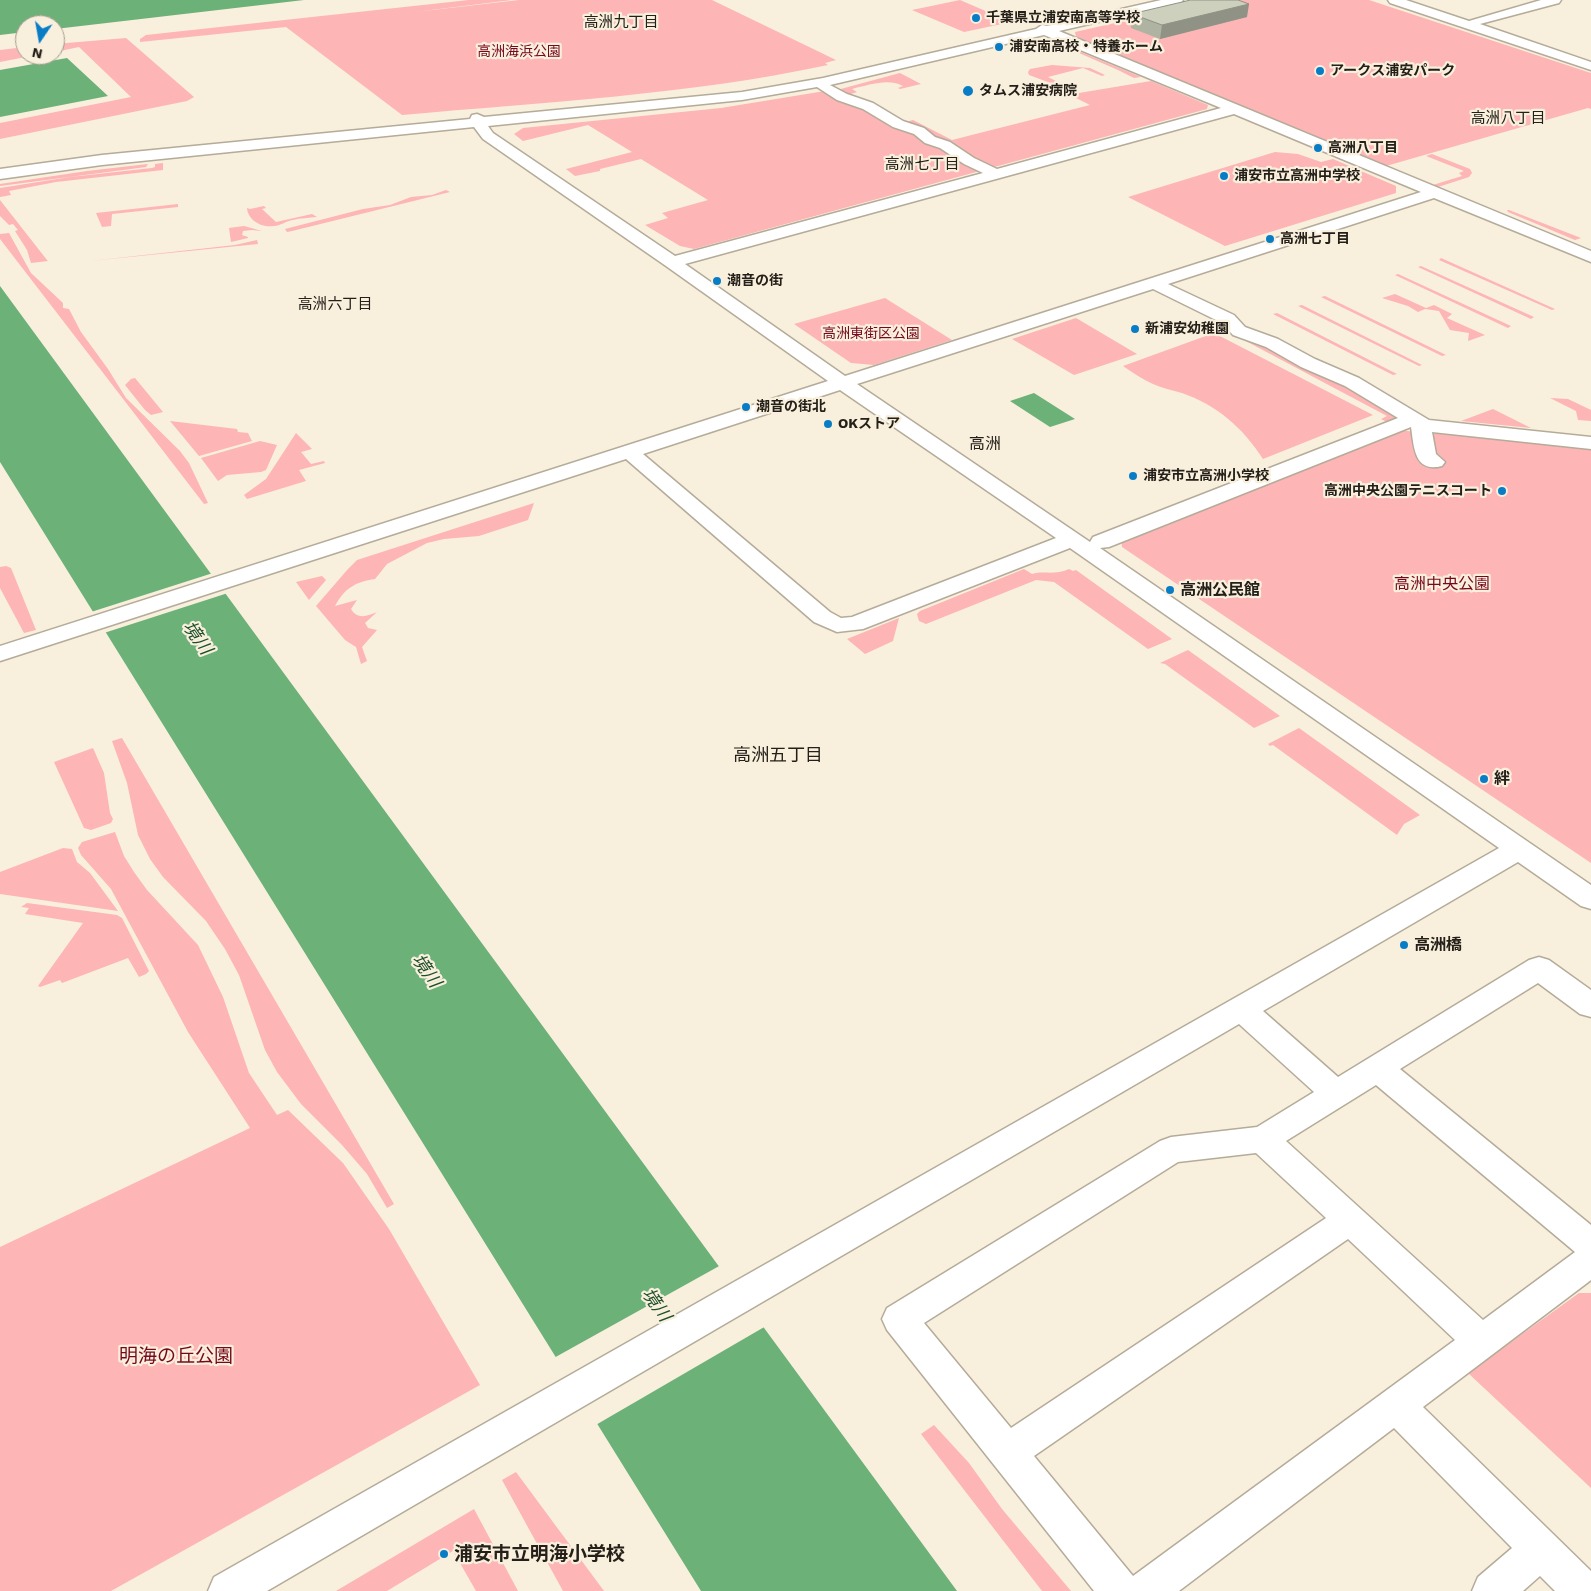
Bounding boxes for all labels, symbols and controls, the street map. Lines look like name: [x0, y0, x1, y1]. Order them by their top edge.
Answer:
place label: 千葉県立浦安南高等学校: [986, 10, 1140, 26]
marker: 千葉県立浦安南高等学校: [970, 12, 982, 24]
district label: 高洲九丁目: [584, 14, 658, 32]
north arrow: [15, 15, 65, 65]
place label: 浦安南高校・特養ホーム: [1009, 39, 1163, 55]
marker: 浦安南高校・特養ホーム: [993, 41, 1005, 53]
park label: 高洲海浜公園: [477, 44, 561, 60]
text: N: [30, 45, 44, 63]
place label: アークス浦安パーク: [1330, 63, 1455, 79]
marker: アークス浦安パーク: [1314, 65, 1326, 77]
place label: タムス浦安病院: [979, 83, 1077, 99]
marker: タムス浦安病院: [961, 84, 975, 98]
district label: 高洲八丁目: [1471, 110, 1545, 128]
place label: 高洲八丁目: [1328, 140, 1398, 156]
marker: 高洲八丁目: [1312, 142, 1324, 154]
district label: 高洲七丁目: [885, 156, 959, 174]
place label: 浦安市立高洲中学校: [1234, 168, 1360, 184]
marker: 浦安市立高洲中学校: [1218, 170, 1230, 182]
place label: 高洲七丁目: [1280, 231, 1350, 247]
marker: 高洲七丁目: [1264, 233, 1276, 245]
place label: 潮音の街: [727, 273, 783, 289]
marker: 潮音の街: [711, 275, 723, 287]
district label: 高洲六丁目: [298, 296, 372, 314]
place label: 新浦安幼稚園: [1145, 321, 1229, 337]
marker: 新浦安幼稚園: [1129, 323, 1141, 335]
park label: 高洲東街区公園: [822, 326, 920, 342]
place label: 潮音の街北: [756, 399, 826, 415]
marker: 潮音の街北: [740, 401, 752, 413]
place label: OKストア: [838, 416, 900, 432]
marker: OKストア: [822, 418, 834, 430]
district label: 高洲: [969, 434, 1001, 454]
place label: 浦安市立高洲小学校: [1143, 468, 1269, 484]
marker: 浦安市立高洲小学校: [1127, 470, 1139, 482]
place label: 高洲中央公園テニスコート: [1324, 483, 1492, 499]
marker: 高洲中央公園テニスコート: [1496, 485, 1508, 497]
park label: 高洲中央公園: [1394, 574, 1490, 594]
place label: 高洲公民館: [1180, 580, 1260, 600]
marker: 高洲公民館: [1164, 584, 1176, 596]
water label: 境川: [178, 617, 216, 659]
district label: 高洲五丁目: [733, 745, 823, 767]
place label: 絆: [1494, 769, 1510, 789]
marker: 絆: [1478, 773, 1490, 785]
place label: 高洲橋: [1414, 935, 1462, 955]
marker: 高洲橋: [1398, 939, 1410, 951]
water label: 境川: [407, 950, 445, 992]
water label: 境川: [637, 1284, 675, 1326]
park label: 明海の丘公園: [119, 1345, 233, 1367]
place label: 浦安市立明海小学校: [454, 1543, 625, 1565]
marker: 浦安市立明海小学校: [438, 1548, 450, 1560]

